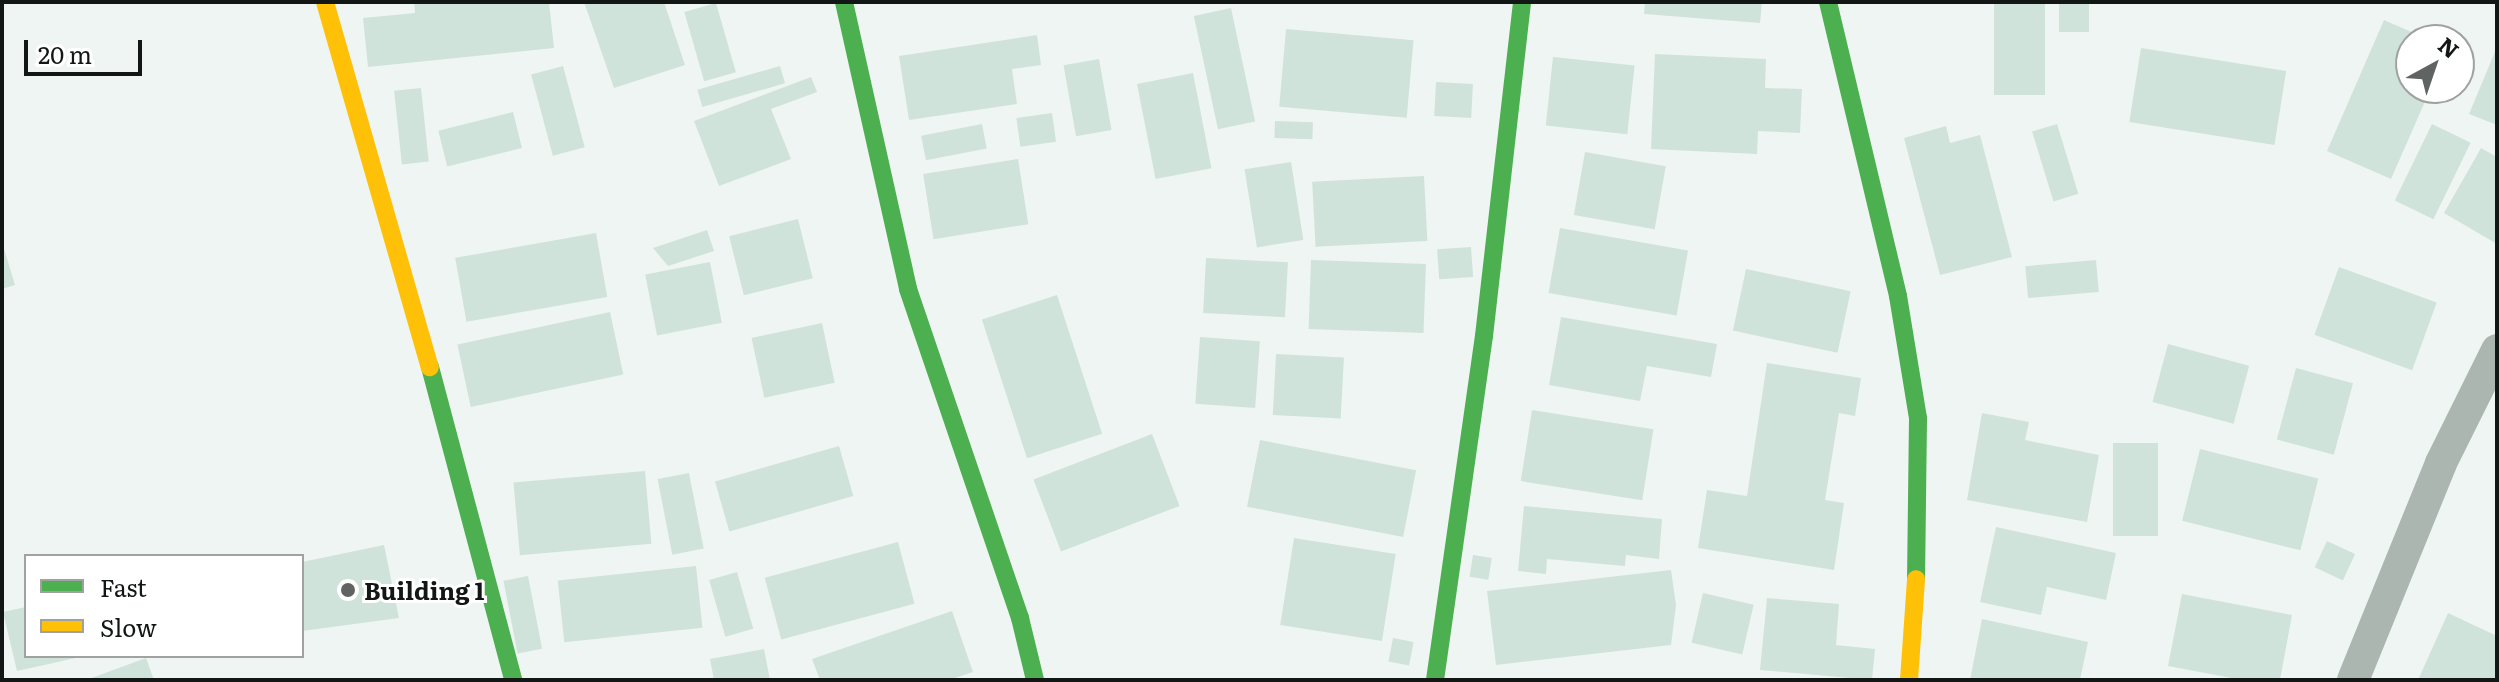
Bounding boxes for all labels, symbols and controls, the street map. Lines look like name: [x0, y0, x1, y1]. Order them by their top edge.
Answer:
scale bar: [28, 24, 146, 74]
north arrow: [2395, 24, 2475, 104]
text: N: [2432, 28, 2467, 65]
text: 20 m: [38, 36, 92, 71]
legend: [24, 554, 304, 658]
text: Fast: [100, 569, 147, 604]
place label: Building 1: [364, 576, 484, 604]
marker: Building 1: [339, 581, 357, 599]
text: Slow: [100, 609, 157, 644]

